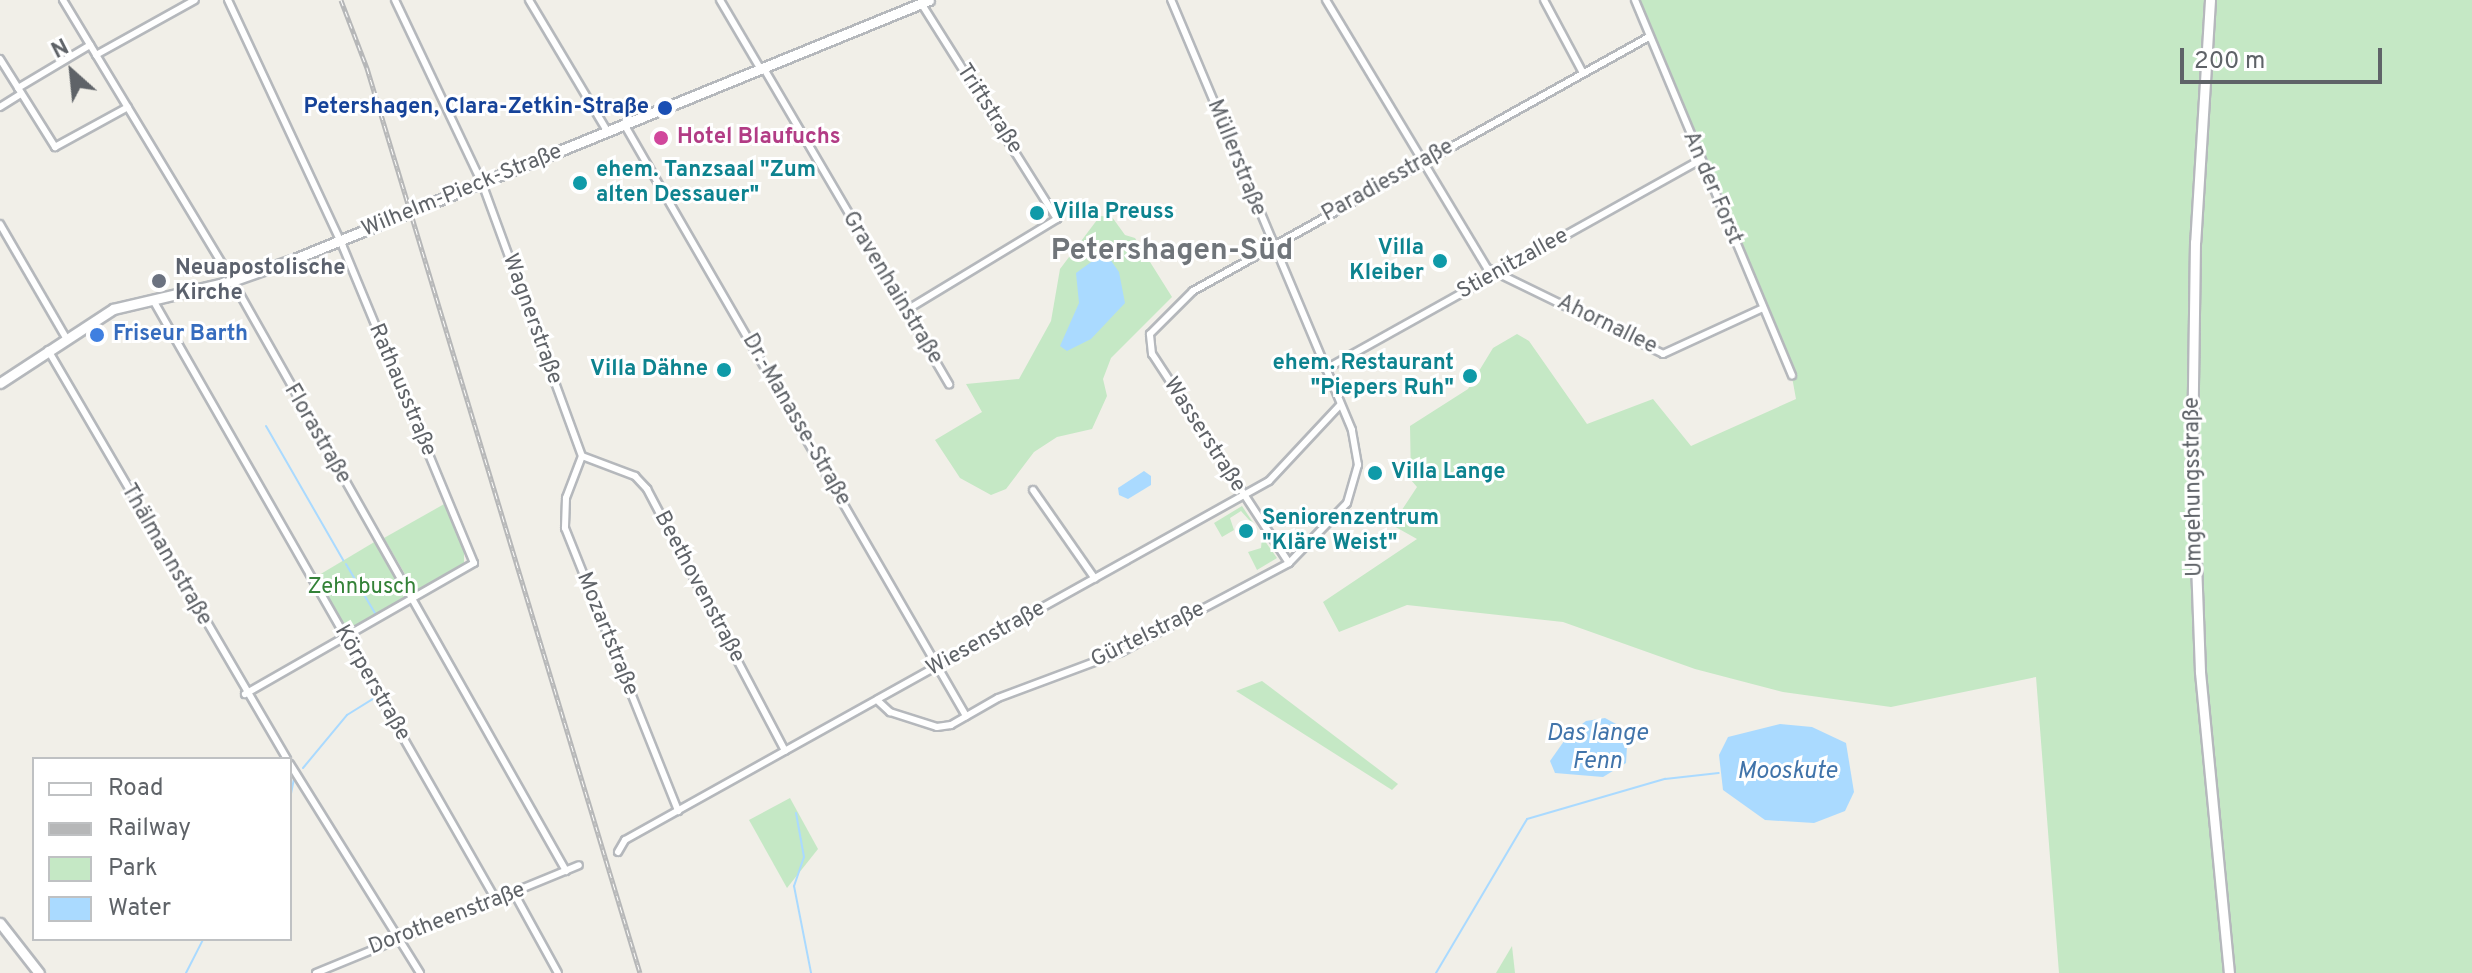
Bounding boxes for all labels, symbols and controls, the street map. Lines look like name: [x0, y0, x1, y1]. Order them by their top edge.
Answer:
north arrow: [32, 32, 112, 112]
scale bar: [2184, 32, 2386, 82]
text: N: [48, 35, 74, 66]
text: 200 m: [2194, 47, 2265, 77]
street label: Triftstraße: [950, 59, 1028, 159]
place label: Petershagen, Clara-Zetkin-Straße: [304, 95, 649, 121]
street label: Müllerstraße: [1201, 96, 1271, 220]
marker: Petershagen, Clara-Zetkin-Straße: [656, 99, 674, 117]
place label: Hotel Blaufuchs: [677, 125, 841, 151]
street label: An der Forst: [1676, 128, 1748, 248]
marker: Hotel Blaufuchs: [652, 129, 670, 147]
street label: Paradiesstraße: [1318, 134, 1458, 228]
street label: Wilhelm-Pieck-Straße: [358, 139, 566, 243]
place label: ehem. Tanzsaal "Zum alten Dessauer": [596, 157, 816, 208]
marker: ehem. Tanzsaal "Zum alten Dessauer": [571, 174, 589, 192]
place label: Villa Preuss: [1053, 200, 1174, 226]
marker: Villa Preuss: [1028, 204, 1046, 222]
street label: Gravenhainstraße: [836, 207, 948, 369]
street label: Stienitzallee: [1453, 223, 1573, 305]
district label: Petershagen-Süd: [1051, 234, 1293, 270]
place label: Villa Kleiber: [1349, 235, 1424, 286]
street label: Wagnerstraße: [496, 250, 568, 388]
marker: Villa Kleiber: [1431, 252, 1449, 270]
place label: Neuapostolische Kirche: [175, 255, 346, 306]
marker: Neuapostolische Kirche: [150, 272, 168, 290]
street label: Ahornallee: [1553, 289, 1661, 361]
street label: Rathausstraße: [362, 320, 442, 460]
place label: Friseur Barth: [113, 322, 248, 348]
marker: Friseur Barth: [88, 326, 106, 344]
street label: Dr.-Manasse-Straße: [736, 329, 856, 511]
place label: ehem. Restaurant "Piepers Ruh": [1273, 350, 1454, 402]
place label: Villa Dähne: [590, 357, 708, 383]
marker: Villa Dähne: [715, 361, 733, 379]
marker: ehem. Restaurant "Piepers Ruh": [1461, 367, 1479, 385]
street label: Wasserstraße: [1157, 373, 1251, 497]
street label: Florastraße: [278, 379, 356, 489]
street label: Umgehungsstraße: [2179, 397, 2209, 577]
place label: Villa Lange: [1391, 460, 1506, 486]
marker: Villa Lange: [1366, 464, 1384, 482]
street label: Thälmannstraße: [115, 479, 217, 631]
place label: Seniorenzentrum "Kläre Weist": [1262, 505, 1439, 556]
street label: Beethovenstraße: [648, 507, 750, 667]
marker: Seniorenzentrum "Kläre Weist": [1237, 522, 1255, 540]
street label: Mozartstraße: [570, 568, 644, 700]
park label: Zehnbusch: [308, 575, 416, 601]
street label: Wiesenstraße: [922, 596, 1050, 682]
street label: Gürtelstraße: [1087, 596, 1209, 674]
street label: Körperstraße: [328, 620, 416, 746]
water label: Das lange Fenn: [1546, 721, 1648, 777]
legend: [32, 757, 292, 941]
water label: Mooskute: [1737, 759, 1837, 787]
text: Road: [108, 774, 164, 804]
text: Railway: [108, 814, 191, 844]
text: Park: [108, 854, 158, 884]
street label: Dorotheenstraße: [365, 877, 529, 961]
text: Water: [108, 894, 171, 924]

